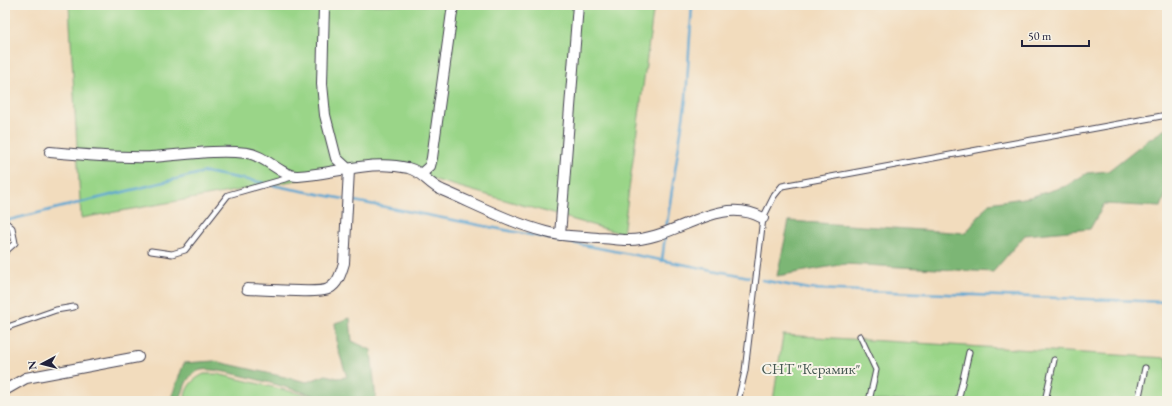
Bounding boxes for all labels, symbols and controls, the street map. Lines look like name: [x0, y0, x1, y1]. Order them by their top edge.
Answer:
scale bar: [1022, 22, 1089, 48]
text: 50 m: [1028, 28, 1052, 44]
north arrow: [22, 344, 62, 384]
park label: СНТ "Керамик": [761, 359, 861, 378]
text: N: [25, 360, 40, 370]

